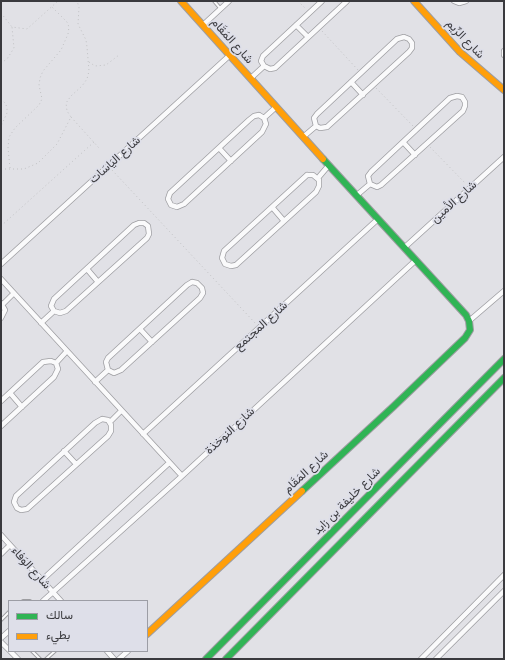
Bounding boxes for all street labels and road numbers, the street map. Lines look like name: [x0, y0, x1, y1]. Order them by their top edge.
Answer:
street label: شارع المَقَام: [208, 15, 256, 67]
street label: شارع الرِّيم: [443, 16, 487, 62]
street label: شارع اليَاسَات: [86, 133, 144, 187]
street label: شارع الأمين: [428, 178, 480, 226]
street label: شارع المجتمع: [231, 298, 291, 354]
street label: شارع النوخذة: [202, 404, 258, 458]
street label: شارع المَقَام: [280, 448, 332, 496]
street label: شارع خليفة بن زايد: [310, 464, 384, 538]
street label: شارع الوَفاء: [8, 544, 54, 592]

